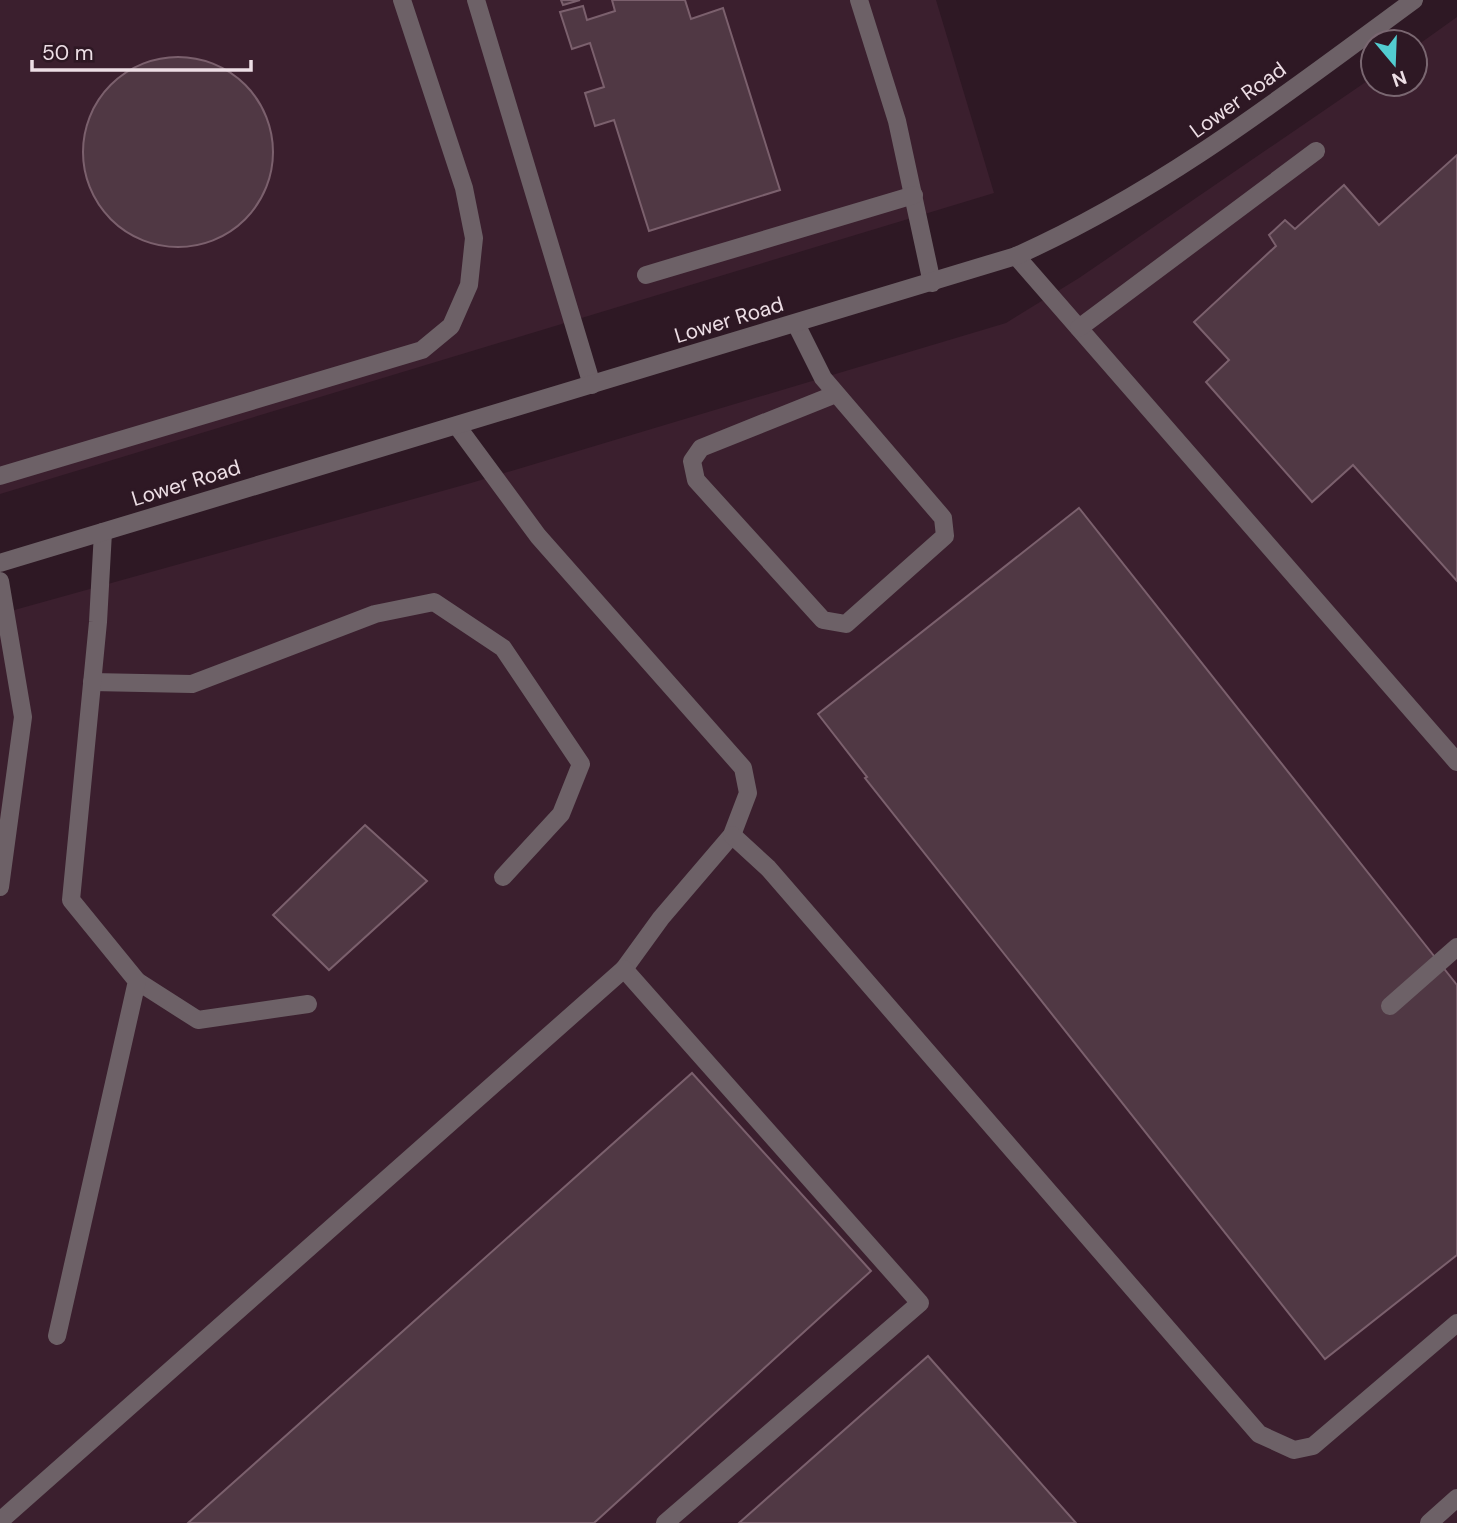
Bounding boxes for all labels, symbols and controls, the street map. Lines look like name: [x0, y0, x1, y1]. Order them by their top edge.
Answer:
scale bar: [32, 28, 250, 72]
north arrow: [1359, 28, 1429, 98]
text: 50 m: [42, 39, 93, 67]
street label: Lower Road: [1184, 56, 1292, 144]
text: N: [1389, 65, 1410, 93]
street label: Lower Road: [671, 290, 787, 350]
street label: Lower Road: [128, 453, 244, 513]

